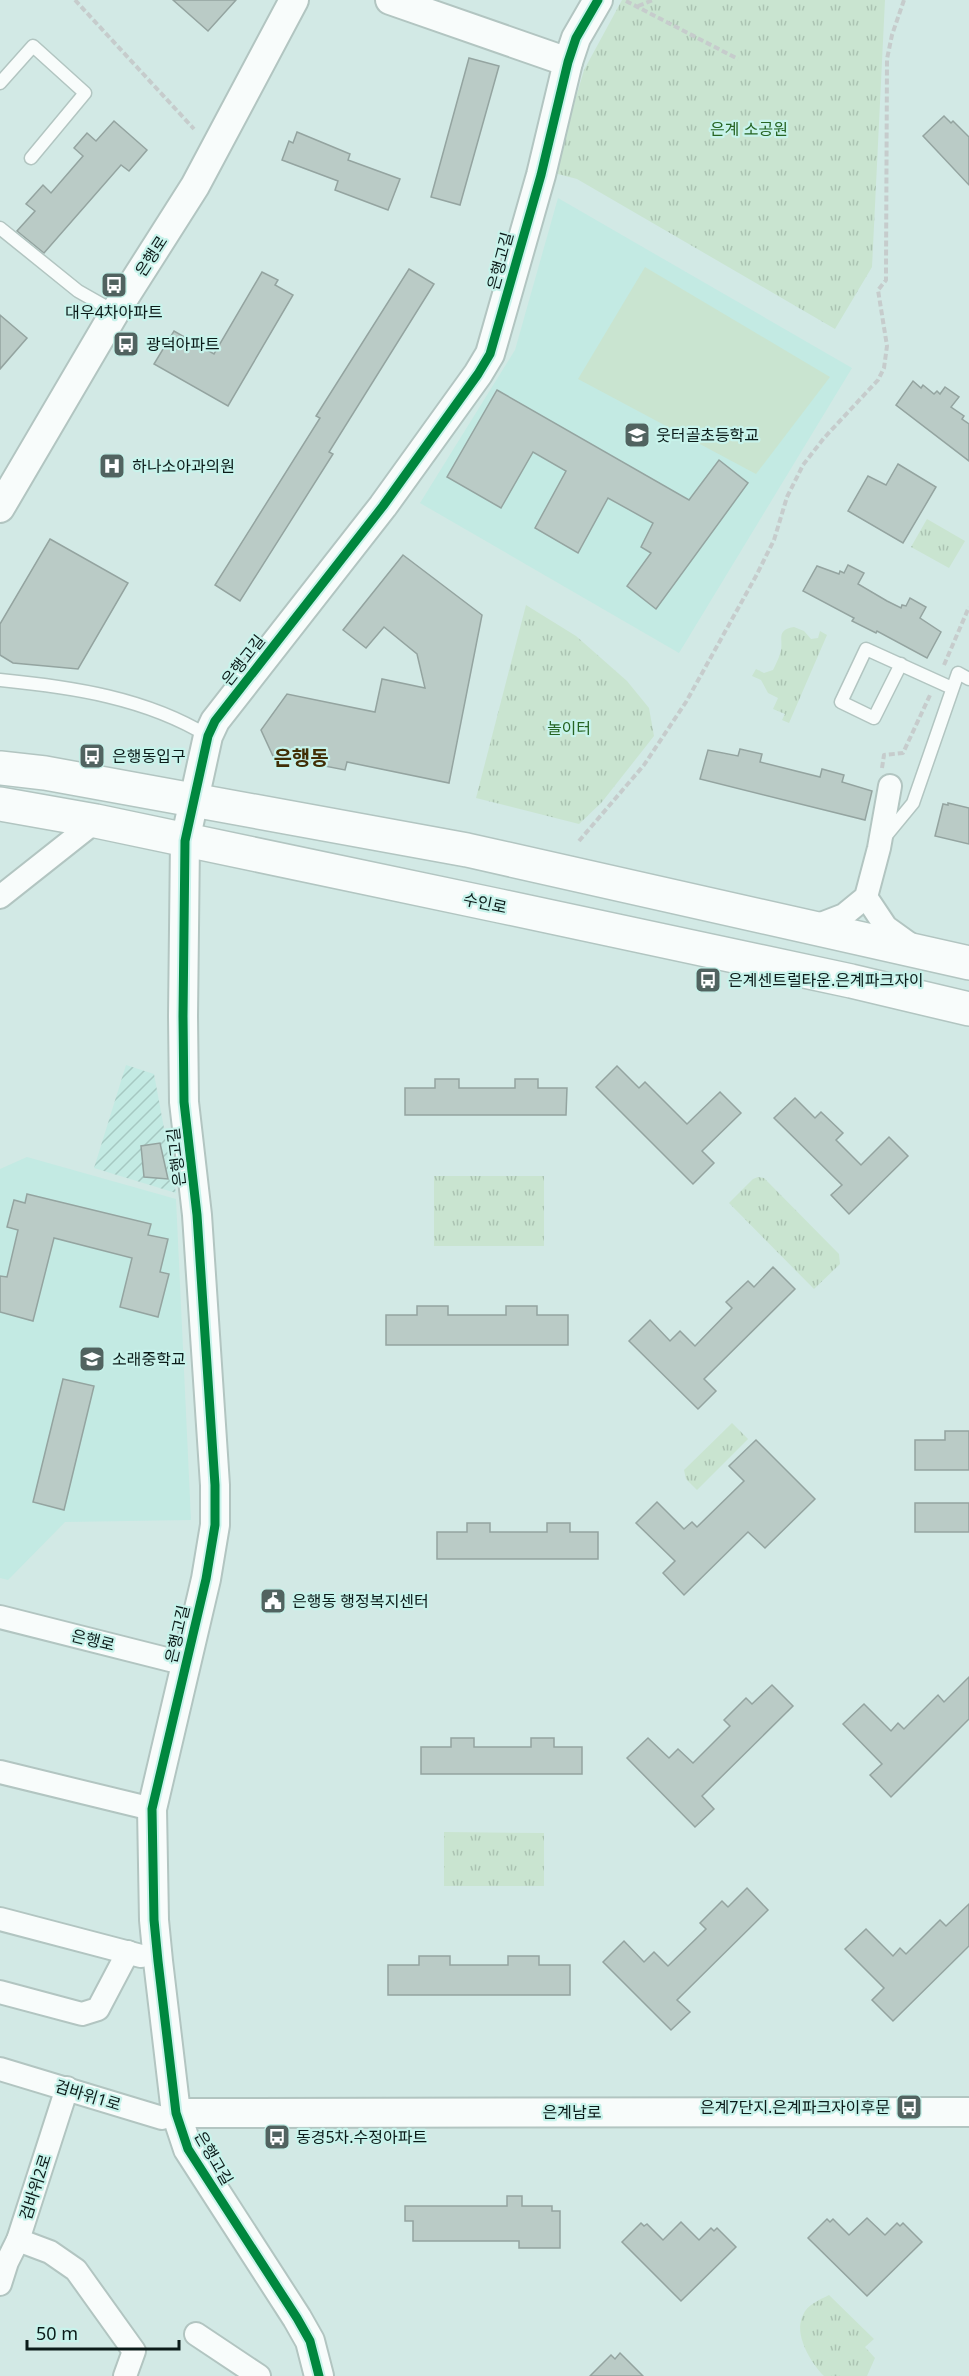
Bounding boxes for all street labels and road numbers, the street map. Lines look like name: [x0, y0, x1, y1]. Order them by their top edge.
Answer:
street label: 은행고길: [482, 230, 518, 292]
street label: 은행로: [130, 231, 172, 281]
street label: 은행고길: [216, 630, 270, 690]
street label: 수인로: [461, 888, 509, 918]
street label: 은행고길: [161, 1126, 191, 1188]
street label: 은행고길: [160, 1603, 194, 1665]
street label: 은행로: [69, 1624, 117, 1656]
street label: 검바위1로: [52, 2075, 124, 2116]
street label: 은계남로: [543, 2101, 602, 2123]
street label: 은행고길: [190, 2127, 238, 2189]
street label: 검바위2로: [14, 2151, 56, 2223]

